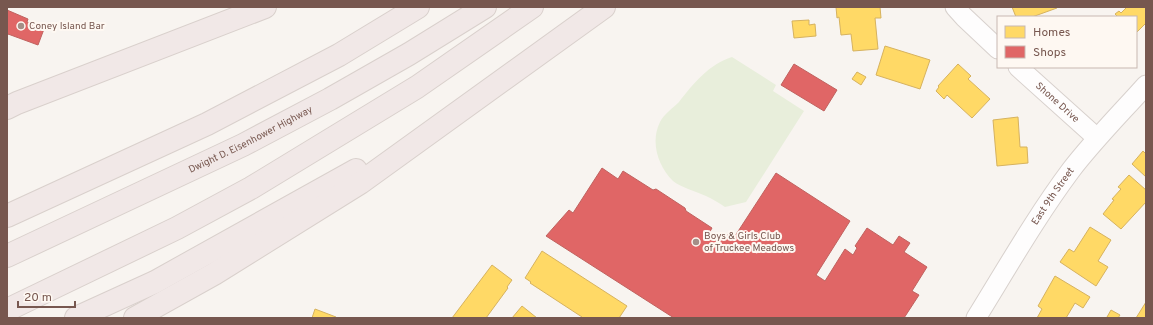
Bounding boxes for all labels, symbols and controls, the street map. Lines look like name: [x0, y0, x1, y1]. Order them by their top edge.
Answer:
legend: [997, 16, 1137, 68]
place label: Coney Island Bar: [29, 20, 105, 33]
marker: Coney Island Bar: [16, 21, 26, 31]
text: Homes: [1033, 25, 1070, 41]
text: Shops: [1033, 45, 1066, 61]
street label: Shone Drive: [1033, 79, 1082, 126]
street label: Dwight D. Eisenhower Highway: [186, 103, 315, 176]
street label: East 9th Street: [1028, 165, 1077, 227]
place label: Boys & Girls Club of Truckee Meadows: [704, 230, 794, 255]
marker: Boys & Girls Club of Truckee Meadows: [691, 237, 701, 247]
scale bar: [18, 283, 75, 309]
text: 20 m: [24, 290, 52, 306]

